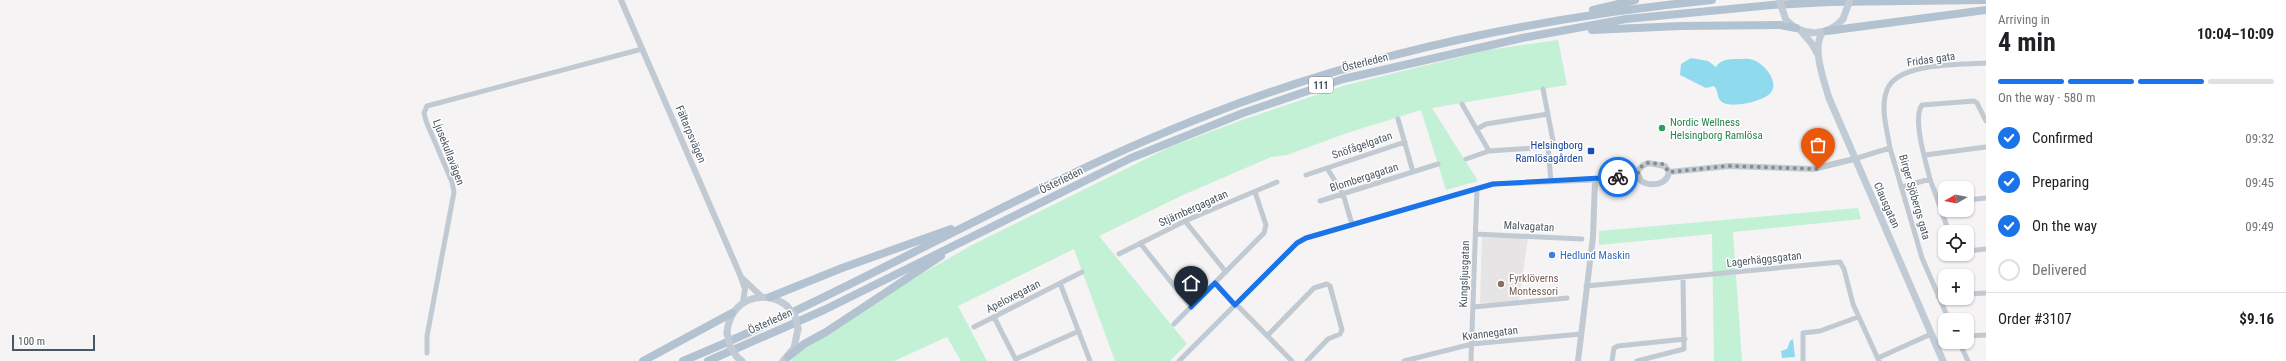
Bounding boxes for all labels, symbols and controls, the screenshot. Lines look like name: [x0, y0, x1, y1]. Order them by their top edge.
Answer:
text: Arriving in: [1998, 12, 2050, 27]
text: 10:04–10:09: [2197, 25, 2274, 43]
text: 4 min: [1998, 27, 2056, 57]
street label: Österleden: [1341, 50, 1390, 74]
street label: Fridas gata: [1906, 50, 1956, 69]
road number: 111: [1309, 77, 1333, 93]
text: On the way · 580 m: [1998, 90, 2095, 105]
street label: Fältarpsvägen: [673, 104, 708, 165]
place label: Nordic Wellness Helsingborg Ramlösa: [1670, 116, 1763, 142]
street label: Ljusekullavägen: [430, 117, 467, 187]
marker: Nordic Wellness Helsingborg Ramlösa: [1657, 123, 1667, 133]
icon: check: [1998, 127, 2020, 149]
pin: [1801, 128, 1835, 169]
street label: Snöfågelgatan: [1330, 129, 1394, 162]
text: Confirmed: [2032, 129, 2093, 147]
text: 09:32: [2245, 131, 2274, 146]
icon: bag: [1807, 134, 1829, 156]
place label: Helsingborg Ramlösagården: [1515, 139, 1583, 165]
marker: Helsingborg Ramlösagården: [1586, 146, 1596, 156]
street label: Birger Sjöbergs gata: [1896, 153, 1933, 241]
courier: [1598, 157, 1638, 197]
street label: Blombergagatan: [1328, 160, 1400, 195]
street label: Österleden: [1037, 164, 1085, 197]
icon: bike: [1607, 166, 1629, 188]
icon: check: [1998, 171, 2020, 193]
text: Preparing: [2032, 173, 2089, 191]
text: 09:45: [2245, 175, 2274, 190]
street label: Clausgatan: [1871, 180, 1902, 230]
north arrow: [1938, 181, 1974, 217]
map controls: [1938, 181, 1974, 349]
street label: Stjärnbergagatan: [1157, 187, 1230, 230]
icon: check: [1998, 215, 2020, 237]
text: On the way: [2032, 217, 2097, 235]
street label: Malvagatan: [1503, 219, 1555, 234]
text: 09:49: [2245, 219, 2274, 234]
button: locate: [1938, 225, 1974, 261]
street label: Kungsljusgatan: [1457, 240, 1472, 308]
place label: Hedlund Maskin: [1560, 249, 1630, 262]
street label: Lagerhäggsgatan: [1726, 249, 1802, 270]
marker: Hedlund Maskin: [1547, 250, 1557, 260]
text: Delivered: [2032, 261, 2087, 279]
pin: [1174, 266, 1208, 307]
button: +: [1938, 269, 1974, 305]
icon: home: [1180, 272, 1202, 294]
place label: Fyrklöverns Montessori: [1509, 272, 1559, 298]
street label: Apeloxegatan: [984, 277, 1043, 316]
marker: Fyrklöverns Montessori: [1496, 279, 1506, 289]
street label: Österleden: [746, 306, 794, 337]
text: Order #3107: [1998, 310, 2072, 328]
text: $9.16: [2239, 310, 2274, 328]
button: −: [1938, 313, 1974, 349]
street label: Kvannegatan: [1461, 324, 1519, 343]
scale bar: [12, 333, 95, 352]
text: 100 m: [18, 335, 45, 348]

